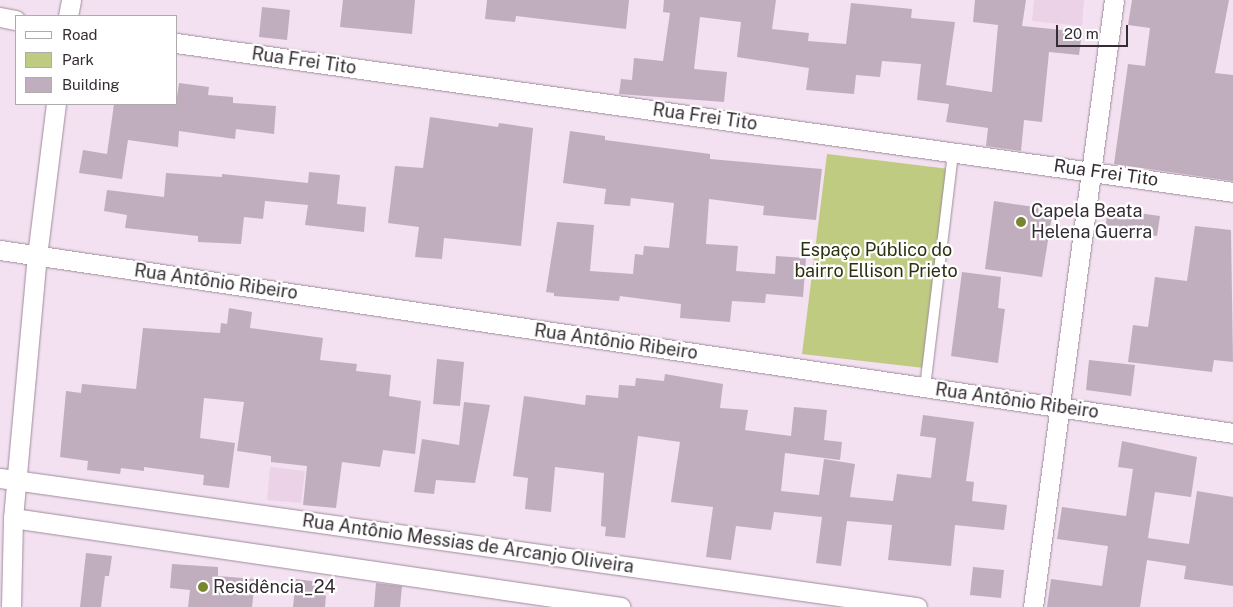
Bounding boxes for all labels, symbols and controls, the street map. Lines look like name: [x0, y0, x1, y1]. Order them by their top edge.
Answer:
legend: [15, 15, 178, 105]
scale bar: [1058, 15, 1130, 47]
text: 20 m: [1064, 25, 1099, 42]
text: Road: [62, 26, 98, 43]
street label: Rua Frei Tito: [250, 43, 358, 79]
text: Park: [62, 51, 94, 68]
text: Building: [62, 76, 120, 93]
street label: Rua Frei Tito: [651, 99, 759, 135]
street label: Rua Frei Tito: [1052, 155, 1160, 191]
place label: Capela Beata Helena Guerra: [1031, 201, 1152, 243]
marker: Capela Beata Helena Guerra: [1015, 216, 1027, 228]
park label: Espaço Público do bairro Ellison Prieto: [794, 240, 958, 282]
street label: Rua Antônio Ribeiro: [133, 260, 299, 304]
street label: Rua Antônio Ribeiro: [533, 320, 699, 364]
street label: Rua Antônio Ribeiro: [934, 379, 1100, 423]
street label: Rua Antônio Messias de Arcanjo Oliveira: [300, 510, 636, 578]
place label: Residência_24: [213, 576, 336, 598]
marker: Residência_24: [197, 581, 209, 593]

